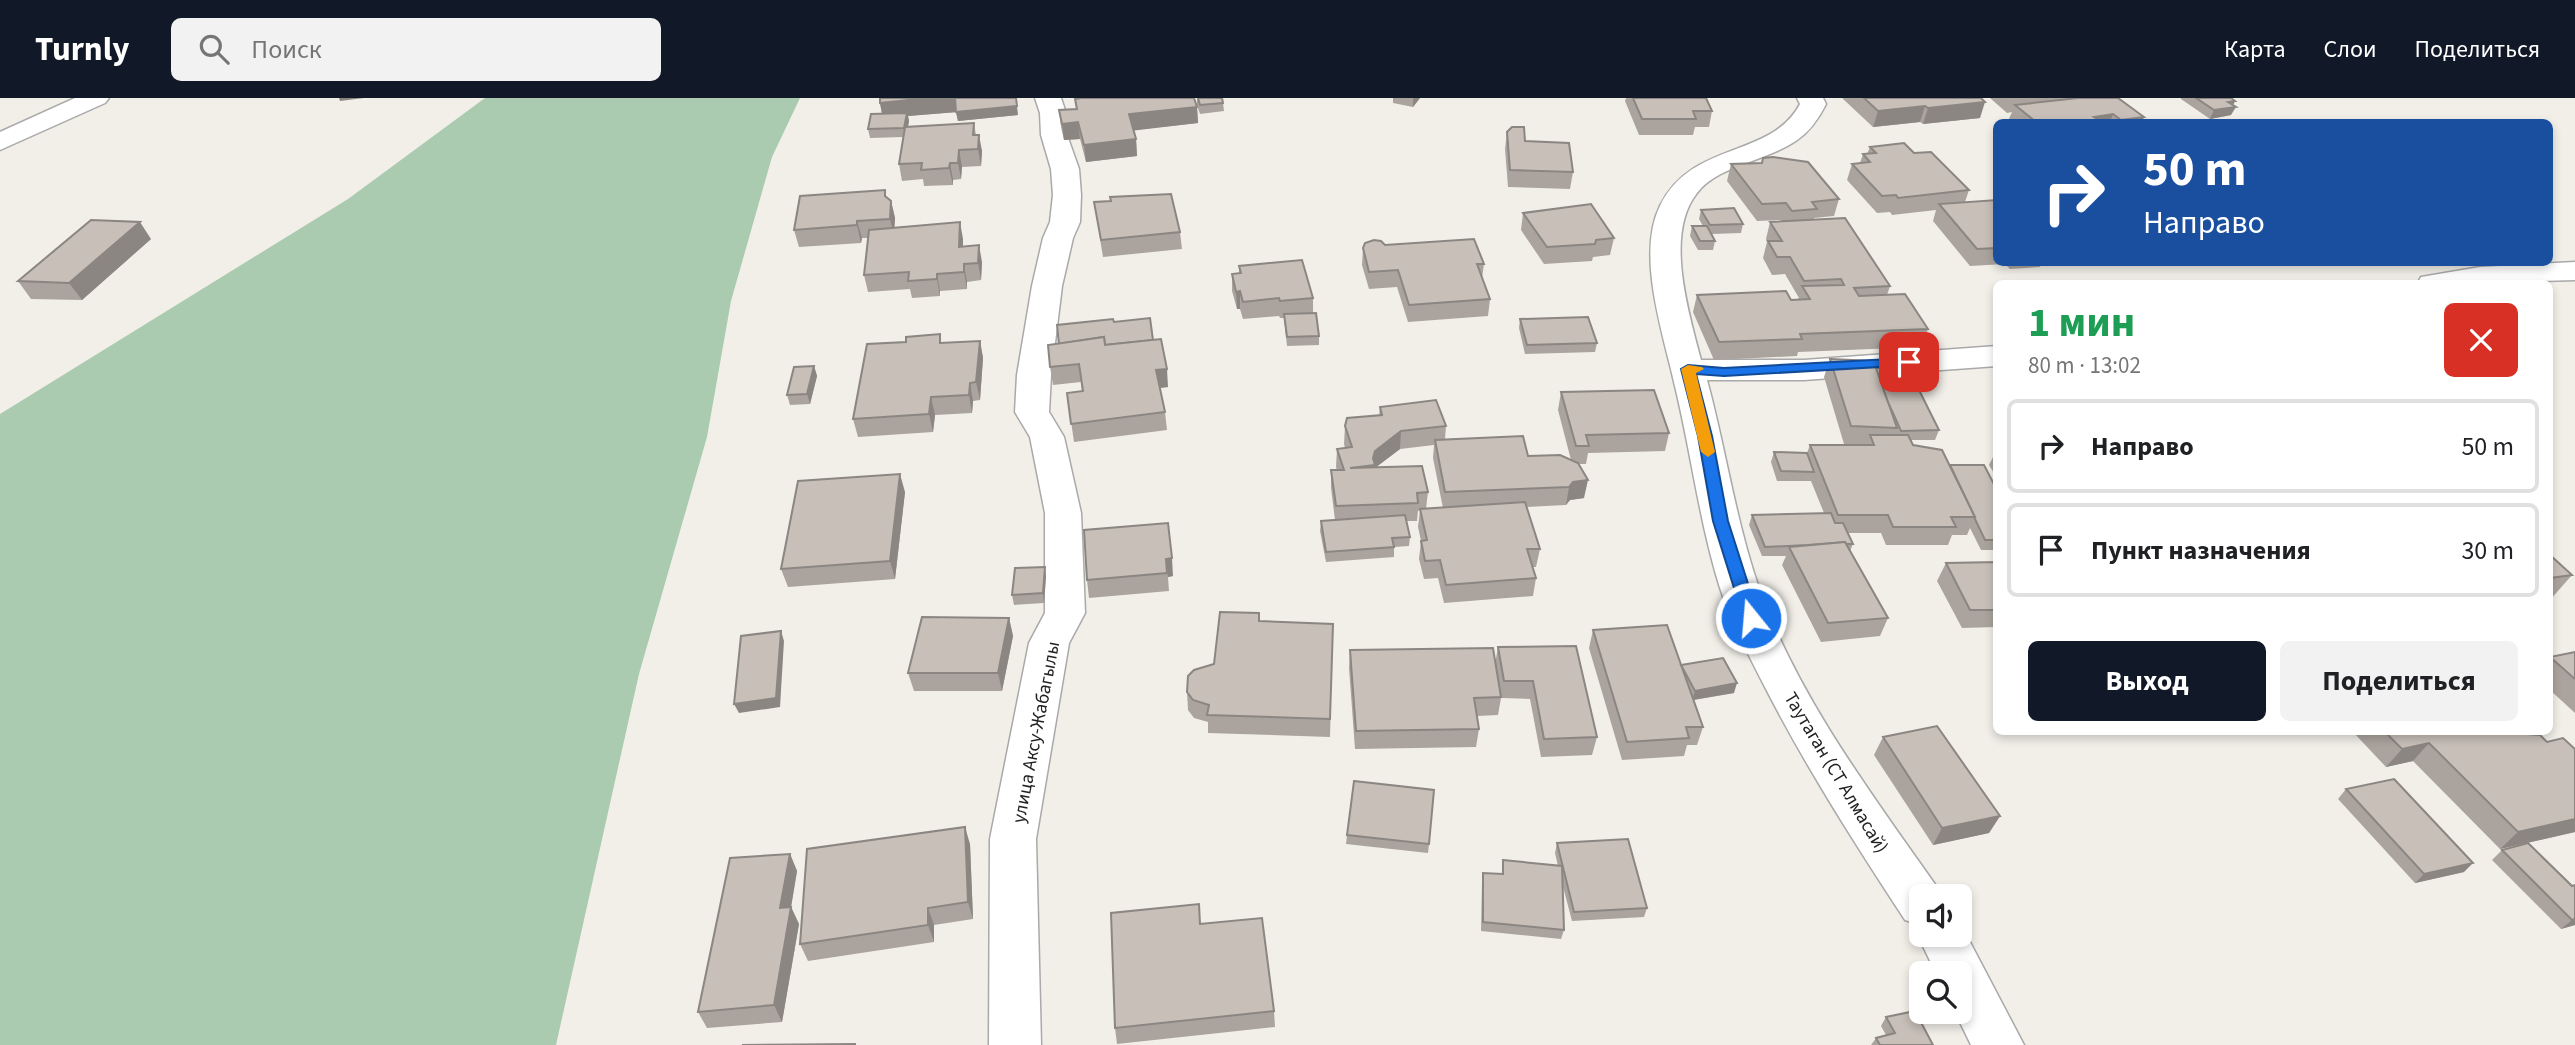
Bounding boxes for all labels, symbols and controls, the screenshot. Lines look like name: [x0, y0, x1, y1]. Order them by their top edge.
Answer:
search box: [171, 18, 661, 81]
text: Turnly: [35, 26, 129, 73]
icon: search: [195, 30, 233, 68]
text: Поиск: [251, 31, 322, 68]
text: Карта: [2224, 32, 2286, 67]
text: Слои: [2324, 32, 2377, 67]
text: Поделиться: [2415, 32, 2540, 67]
text: 50 m: [2143, 135, 2247, 205]
icon: right: [2028, 147, 2119, 238]
text: Направо: [2143, 200, 2265, 246]
text: 1 мин: [2028, 293, 2135, 353]
button: close: [2444, 303, 2518, 377]
pin: [1879, 332, 1939, 392]
icon: arrive: [1890, 343, 1928, 381]
text: 80 m · 13:02: [2028, 349, 2141, 382]
icon: right: [2032, 427, 2070, 465]
text: Направо: [2091, 428, 2194, 465]
text: 50 m: [2461, 428, 2514, 465]
icon: arrive: [2032, 531, 2070, 569]
text: Пункт назначения: [2091, 532, 2311, 569]
text: 30 m: [2461, 532, 2514, 569]
position arrow: [1714, 581, 1788, 655]
street label: улица Аксу-Жабагылы: [1006, 639, 1067, 825]
button: Выход: [2028, 641, 2266, 721]
button: Поделиться: [2280, 641, 2518, 721]
street label: Таутаган (СТ Алмасай): [1777, 687, 1895, 858]
map controls: [1909, 884, 1972, 1024]
button: sound: [1909, 884, 1972, 947]
button: search: [1909, 961, 1972, 1024]

